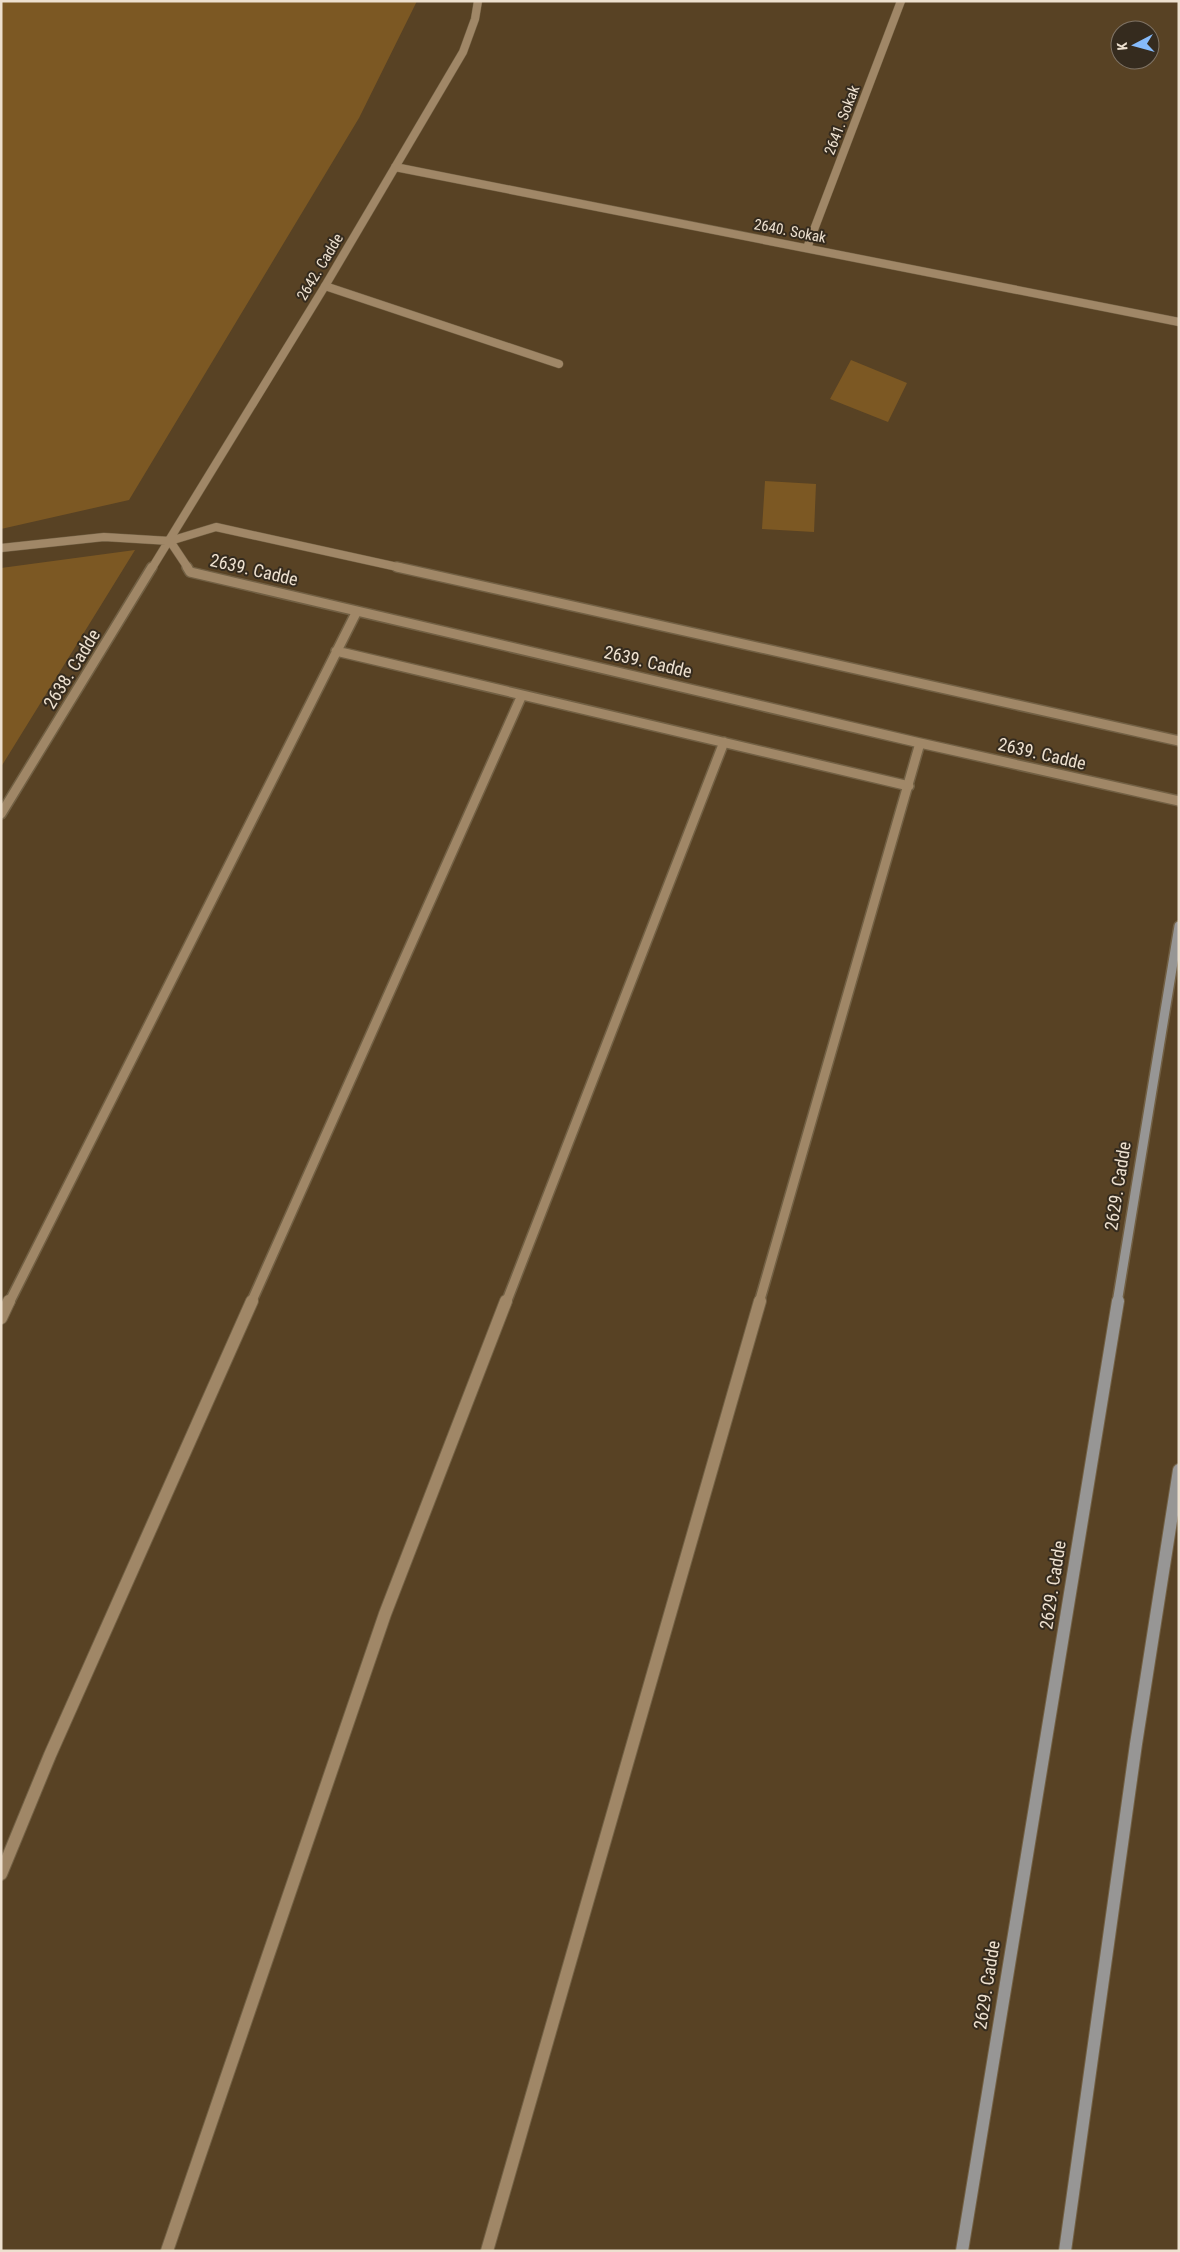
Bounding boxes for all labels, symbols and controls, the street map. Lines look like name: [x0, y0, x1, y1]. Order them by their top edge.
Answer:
north arrow: [1110, 20, 1160, 70]
text: K: [1114, 41, 1130, 51]
street label: 2641. Sokak: [821, 82, 864, 157]
street label: 2640. Sokak: [752, 215, 828, 247]
street label: 2642. Cadde: [293, 230, 347, 304]
street label: 2639. Cadde: [208, 549, 300, 590]
street label: 2638. Cadde: [39, 625, 104, 712]
street label: 2639. Cadde: [602, 641, 694, 682]
street label: 2639. Cadde: [996, 733, 1088, 774]
street label: 2629. Cadde: [1100, 1140, 1135, 1232]
street label: 2629. Cadde: [1035, 1539, 1070, 1631]
street label: 2629. Cadde: [969, 1939, 1004, 2031]

